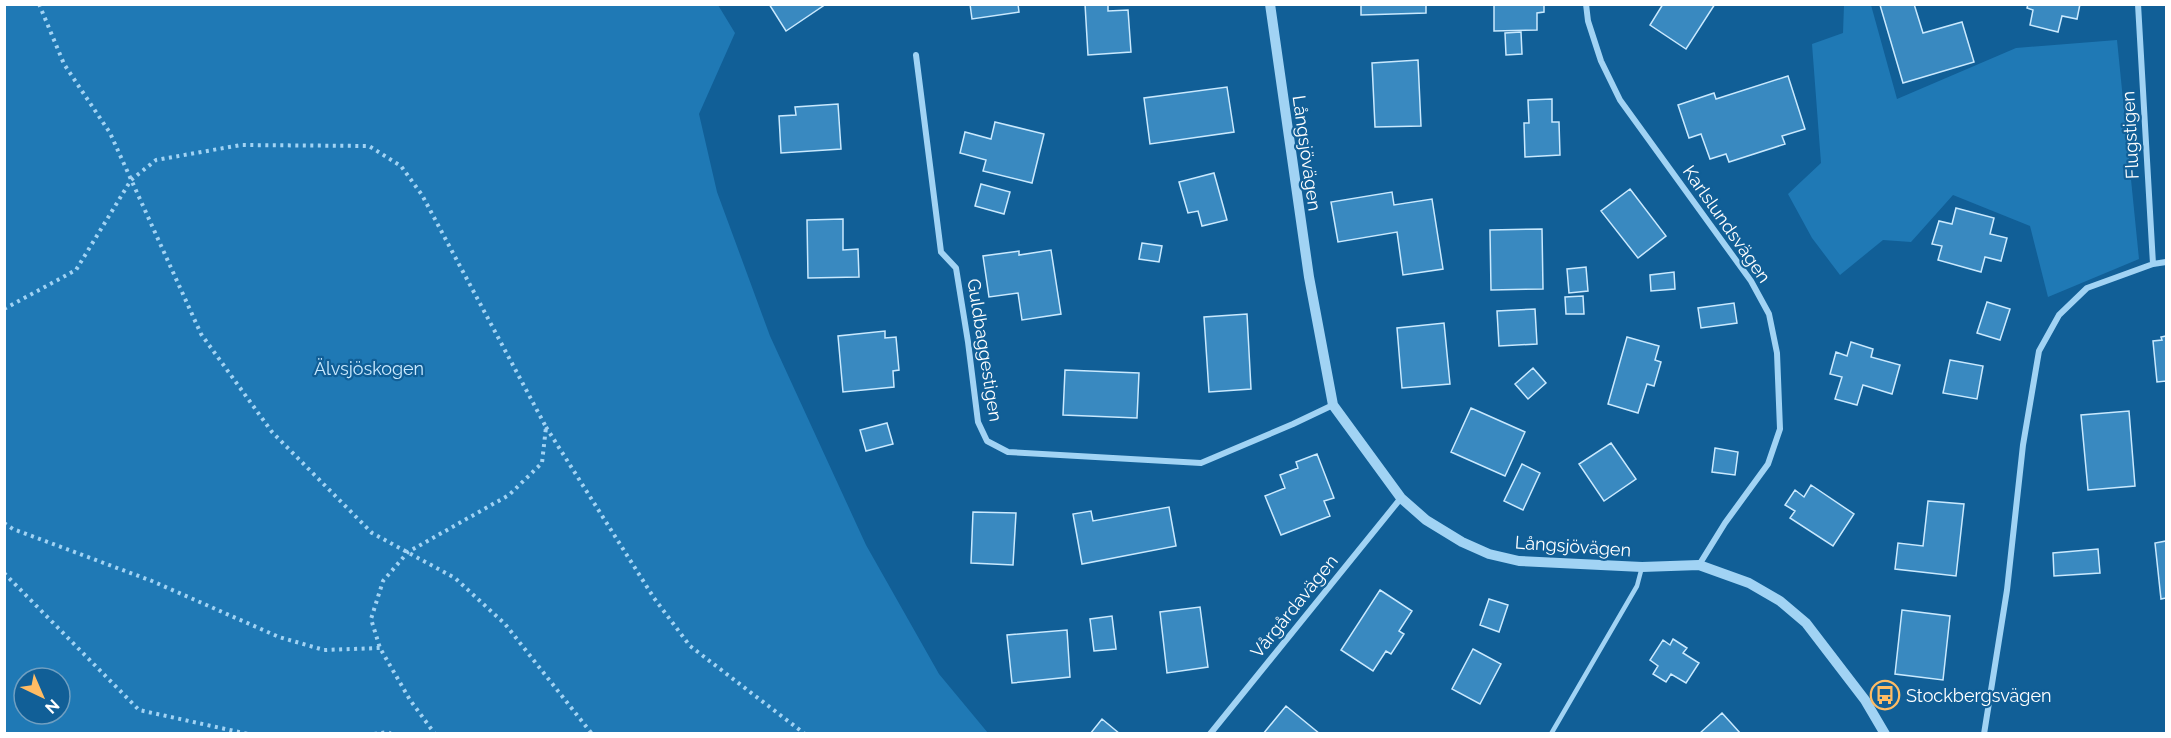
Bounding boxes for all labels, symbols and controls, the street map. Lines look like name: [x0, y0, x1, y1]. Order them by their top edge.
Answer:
street label: Flugstigen: [2117, 90, 2143, 180]
street label: Långsjövägen: [1289, 94, 1325, 212]
street label: Karlslundsvägen: [1679, 161, 1775, 287]
street label: Guldbaggestigen: [963, 277, 1007, 423]
park label: Älvsjöskogen: [314, 358, 424, 379]
street label: Långsjövägen: [1514, 531, 1632, 561]
street label: Vårgårdavägen: [1246, 550, 1342, 662]
north arrow: [12, 666, 72, 726]
bus stop icon: Stockbergsvägen: [1869, 679, 1901, 711]
place label: Stockbergsvägen: [1906, 685, 2052, 706]
text: N: [41, 695, 63, 718]

